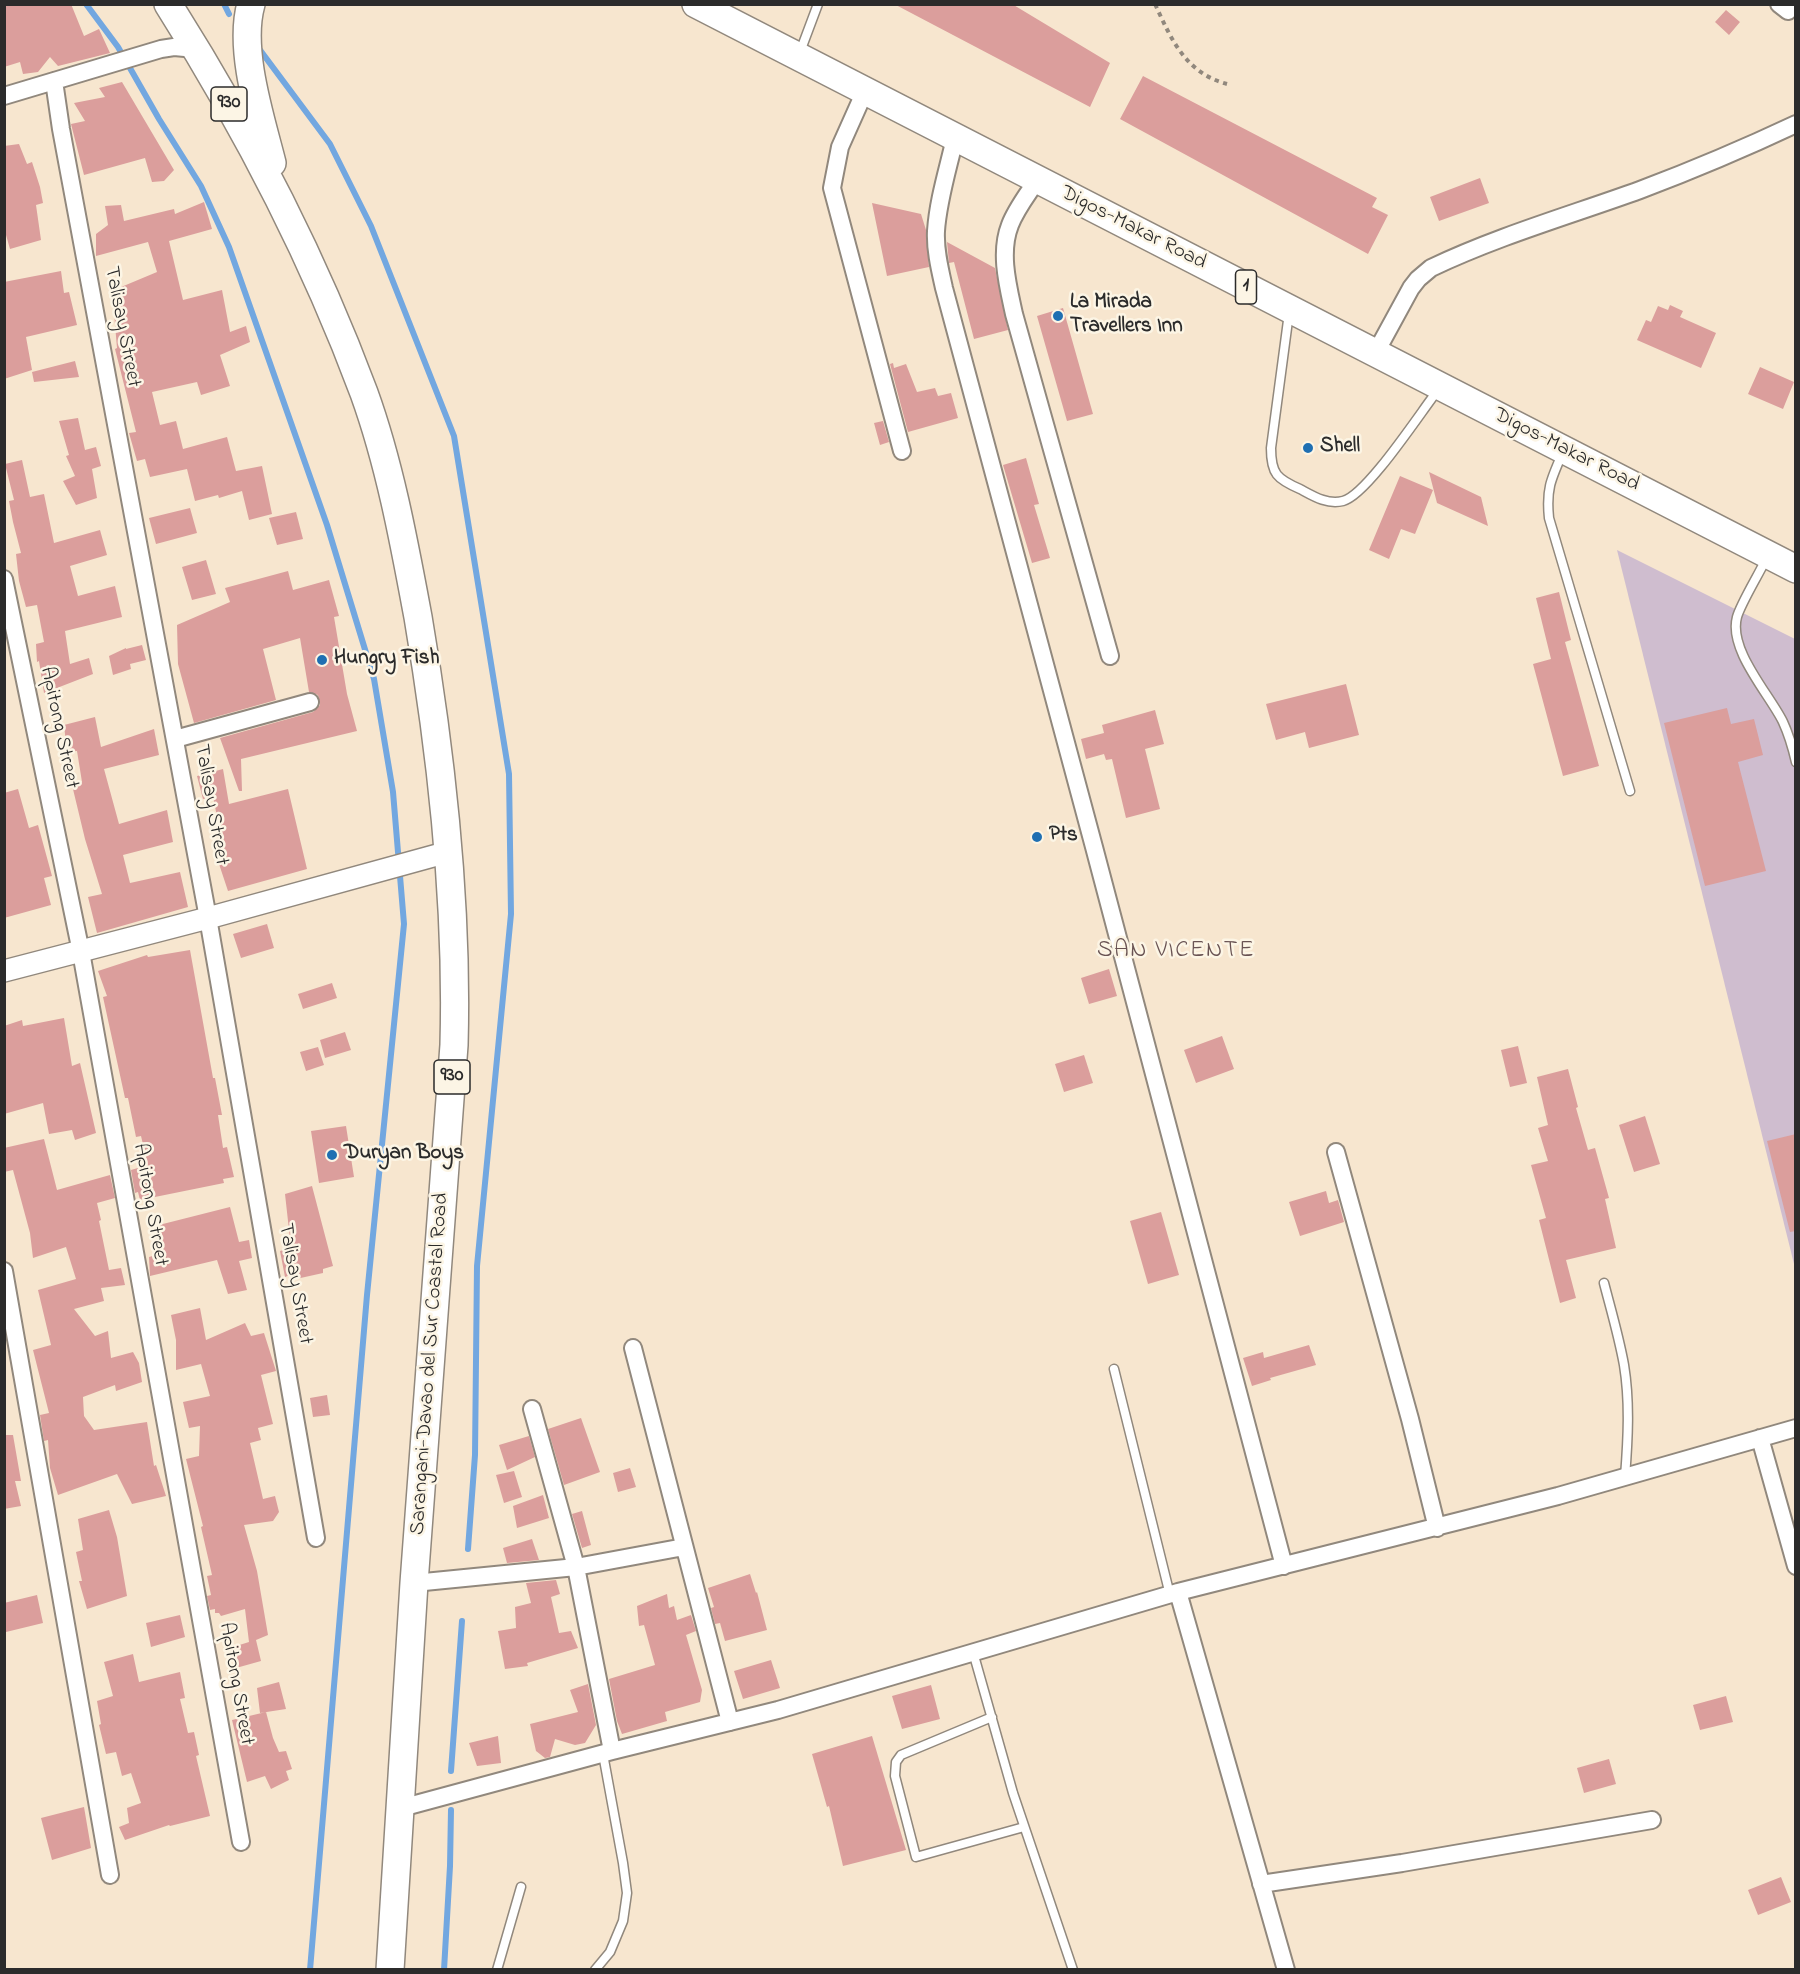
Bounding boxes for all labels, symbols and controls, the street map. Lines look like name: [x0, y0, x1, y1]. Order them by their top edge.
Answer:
road number: 930: [211, 87, 247, 121]
street label: Digos-Makar Road: [1056, 181, 1210, 277]
street label: Talisay Street: [97, 264, 145, 390]
road number: 1: [1236, 270, 1256, 304]
place label: La Mirada Travellers Inn: [1070, 291, 1183, 341]
marker: La Mirada Travellers Inn: [1051, 309, 1065, 323]
street label: Digos-Makar Road: [1489, 403, 1643, 499]
place label: Shell: [1320, 435, 1360, 461]
marker: Shell: [1301, 441, 1315, 455]
place label: Hungry Fish: [334, 647, 439, 673]
marker: Hungry Fish: [315, 653, 329, 667]
street label: Apitong Street: [33, 665, 83, 791]
street label: Talisay Street: [187, 742, 233, 868]
place label: Pts: [1049, 824, 1078, 850]
marker: Pts: [1030, 830, 1044, 844]
district label: SAN VICENTE: [1097, 938, 1255, 966]
road number: 930: [434, 1060, 470, 1094]
street label: Apitong Street: [126, 1142, 172, 1268]
place label: Duryan Boys: [344, 1142, 464, 1168]
marker: Duryan Boys: [325, 1148, 339, 1162]
street label: Sarangani-Davao del Sur Coastal Road: [406, 1192, 456, 1536]
street label: Talisay Street: [271, 1221, 317, 1347]
street label: Apitong Street: [212, 1621, 258, 1747]

